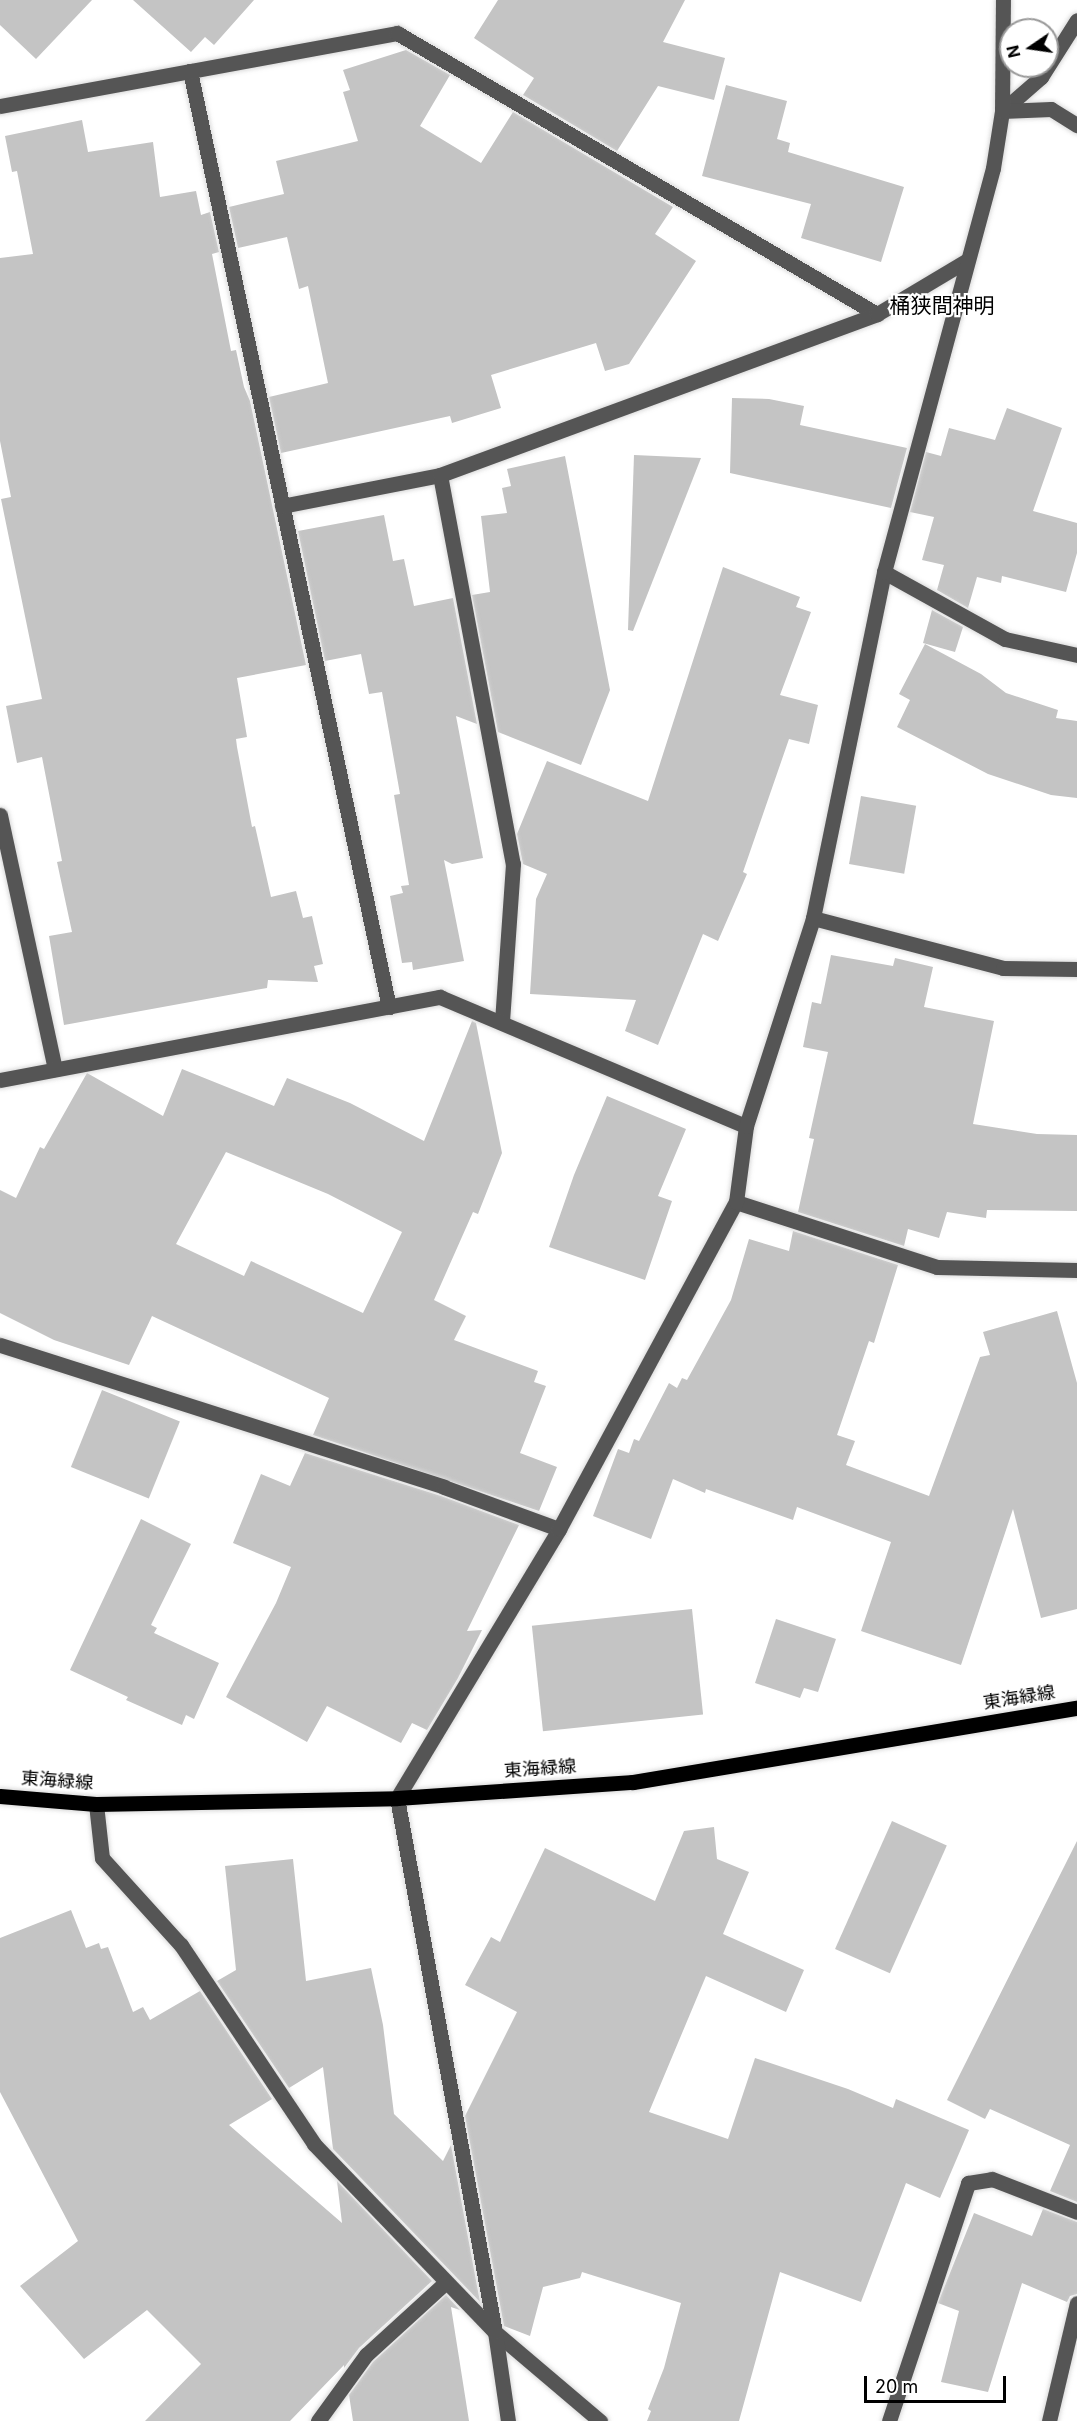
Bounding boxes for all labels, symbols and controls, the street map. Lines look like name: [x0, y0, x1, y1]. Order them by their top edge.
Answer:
north arrow: [999, 18, 1059, 78]
text: N: [1002, 43, 1025, 60]
district label: 桶狭間神明: [890, 293, 994, 319]
street label: 東海緑線: [982, 1682, 1056, 1714]
street label: 東海緑線: [503, 1756, 577, 1782]
street label: 東海緑線: [20, 1768, 94, 1794]
scale bar: [867, 2364, 1010, 2402]
text: 20 m: [875, 2376, 918, 2397]

